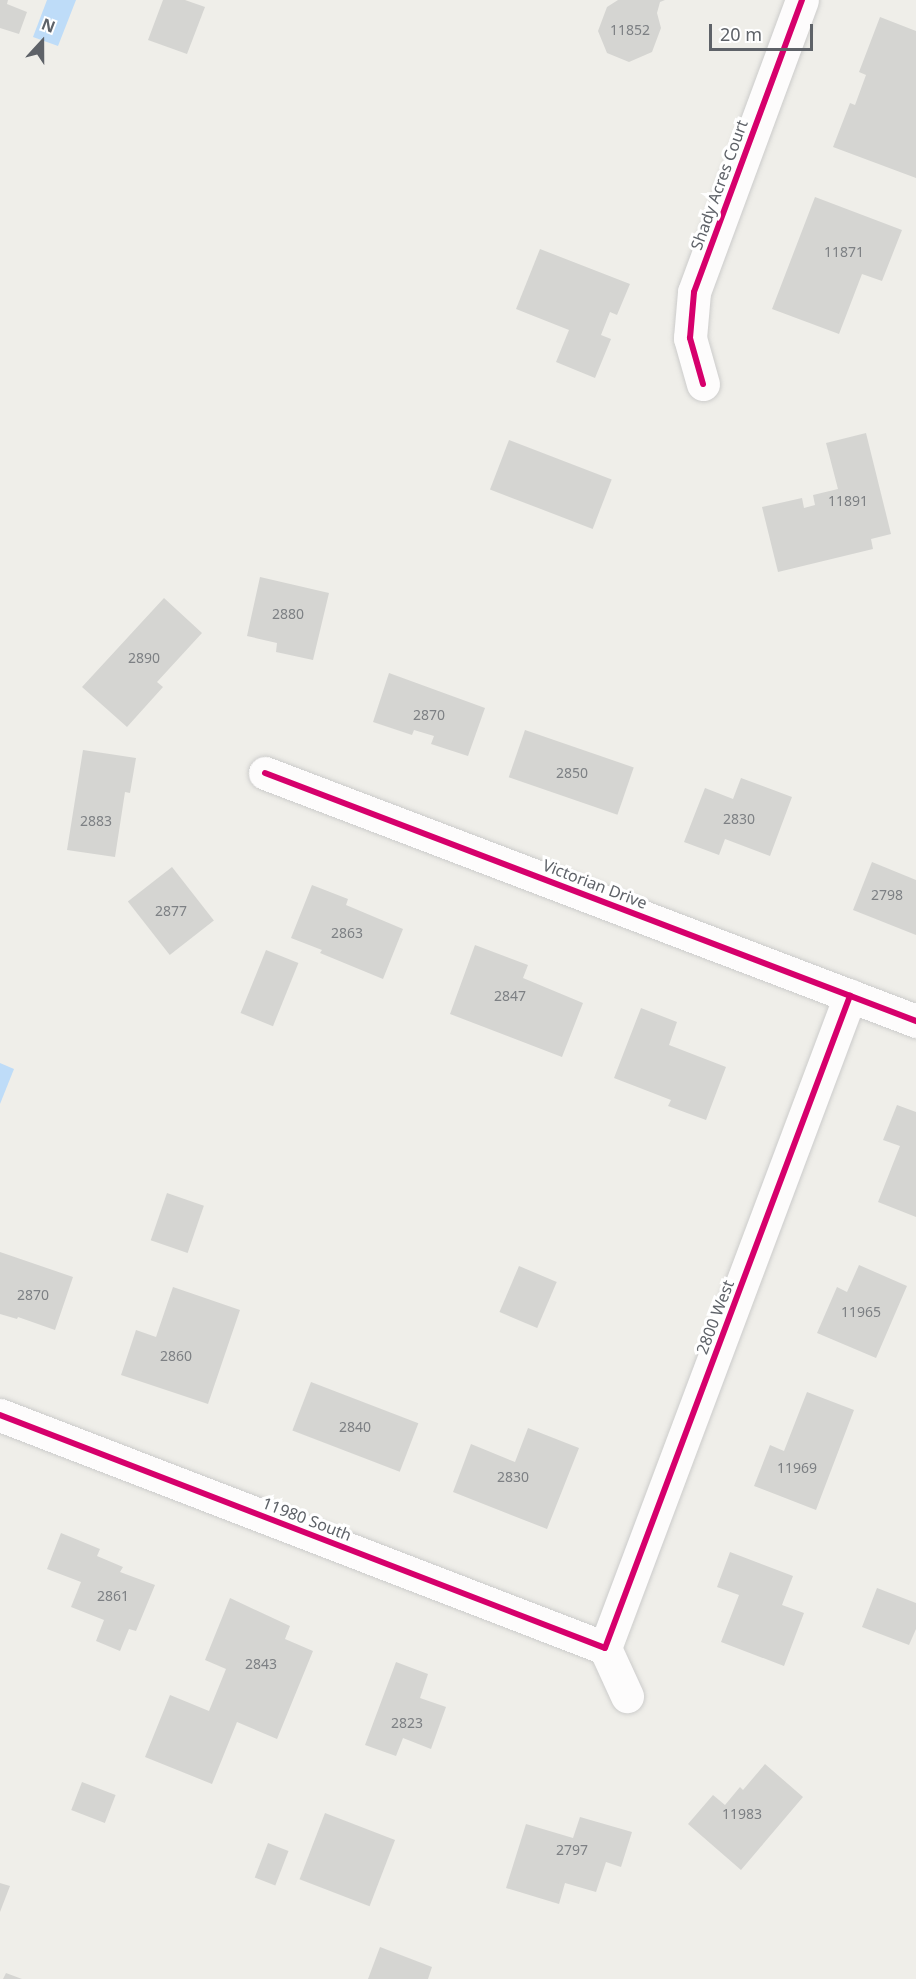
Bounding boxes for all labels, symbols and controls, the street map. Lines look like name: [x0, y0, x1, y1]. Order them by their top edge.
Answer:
north arrow: [12, 12, 72, 72]
scale bar: [712, 12, 816, 50]
text: N: [38, 13, 58, 38]
house number: 11852: [610, 22, 650, 38]
text: 20 m: [720, 22, 762, 46]
street label: Shady Acres Court: [687, 117, 751, 253]
house number: 11871: [824, 244, 864, 260]
house number: 11891: [828, 493, 868, 509]
house number: 2880: [272, 606, 304, 622]
house number: 2890: [128, 650, 160, 666]
house number: 2870: [413, 707, 445, 723]
house number: 2850: [556, 765, 588, 781]
house number: 2830: [723, 811, 755, 827]
house number: 2883: [80, 813, 112, 829]
street label: Victorian Drive: [540, 855, 650, 913]
house number: 2798: [871, 887, 903, 903]
house number: 2877: [155, 903, 187, 919]
house number: 2863: [331, 925, 363, 941]
house number: 2847: [494, 988, 526, 1004]
street label: 2800 West: [692, 1277, 738, 1357]
house number: 2870: [17, 1287, 49, 1303]
house number: 11965: [841, 1304, 881, 1320]
house number: 2860: [160, 1348, 192, 1364]
house number: 2840: [339, 1419, 371, 1435]
house number: 11969: [777, 1460, 817, 1476]
house number: 2830: [497, 1469, 529, 1485]
street label: 11980 South: [260, 1493, 354, 1545]
house number: 2861: [97, 1588, 129, 1604]
house number: 2843: [245, 1656, 277, 1672]
house number: 2823: [391, 1715, 423, 1731]
house number: 11983: [722, 1806, 762, 1822]
house number: 2797: [556, 1842, 588, 1858]

